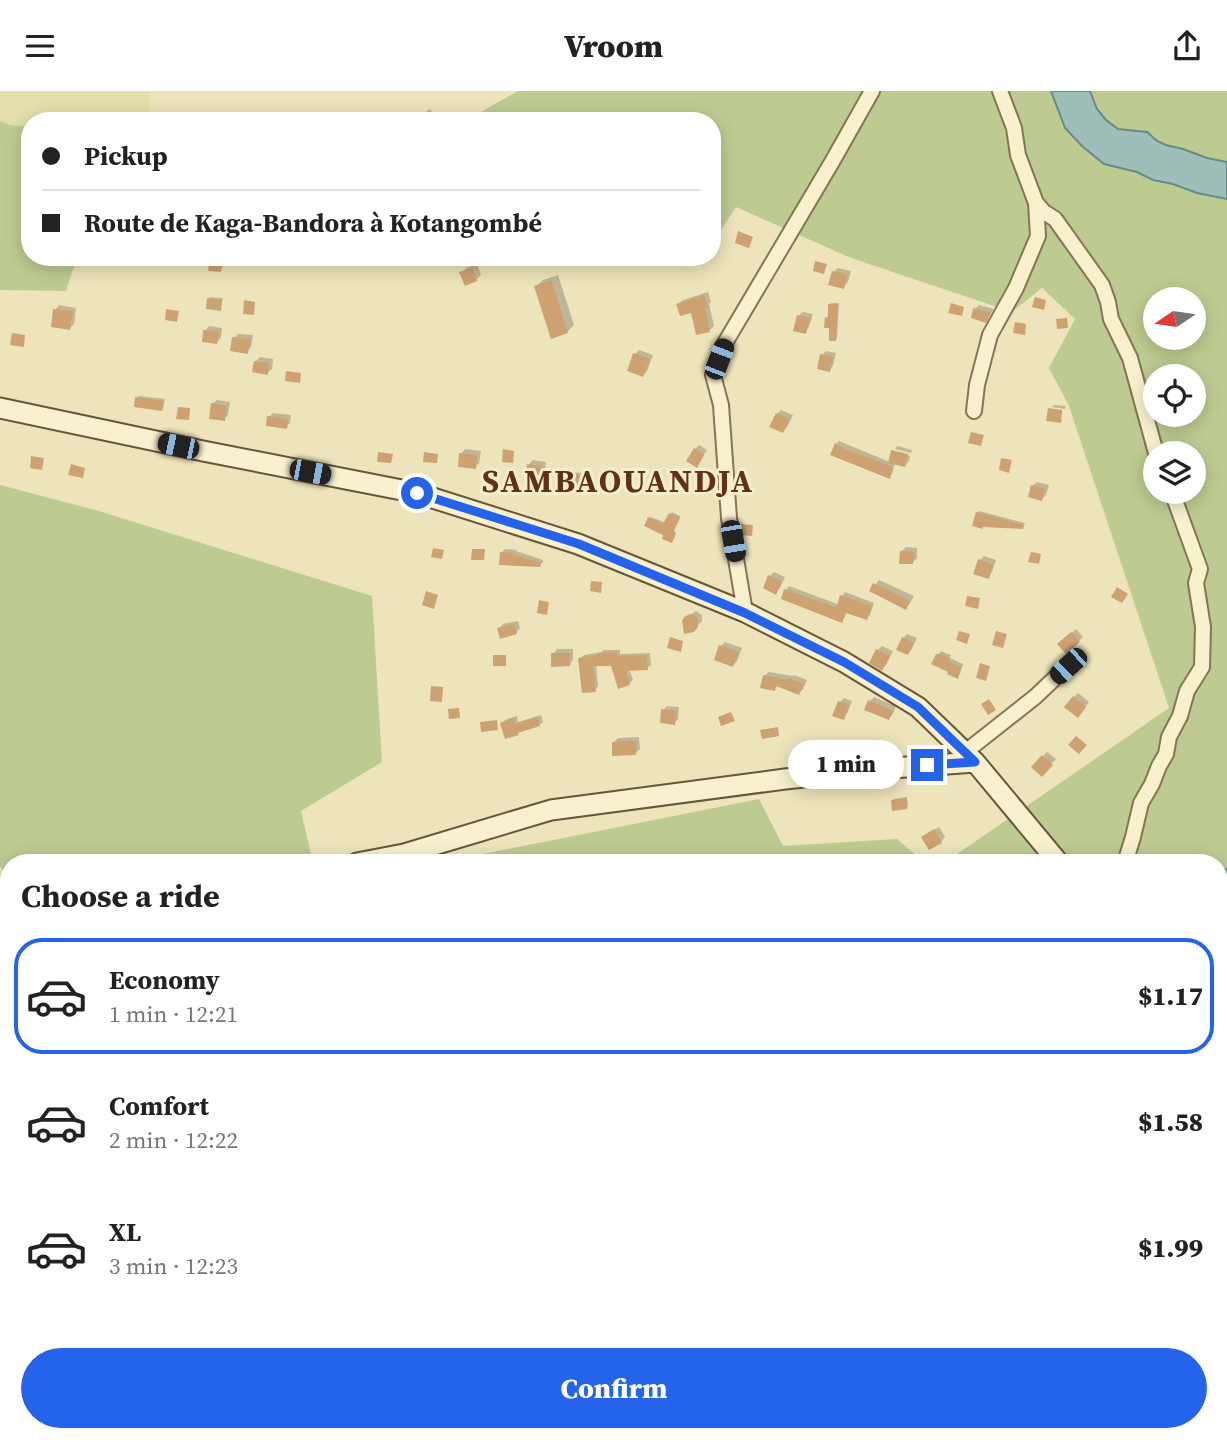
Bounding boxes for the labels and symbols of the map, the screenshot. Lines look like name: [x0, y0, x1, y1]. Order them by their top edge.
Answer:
north arrow: [1143, 287, 1206, 350]
car: [702, 336, 737, 382]
car: [156, 431, 201, 461]
car: [288, 458, 333, 486]
district label: SAMBAOUANDJA: [482, 459, 754, 503]
route start: [401, 477, 433, 509]
car: [720, 518, 747, 564]
car: [1046, 644, 1091, 688]
callout: 1 min: [787, 741, 902, 789]
route end: [911, 749, 943, 781]

